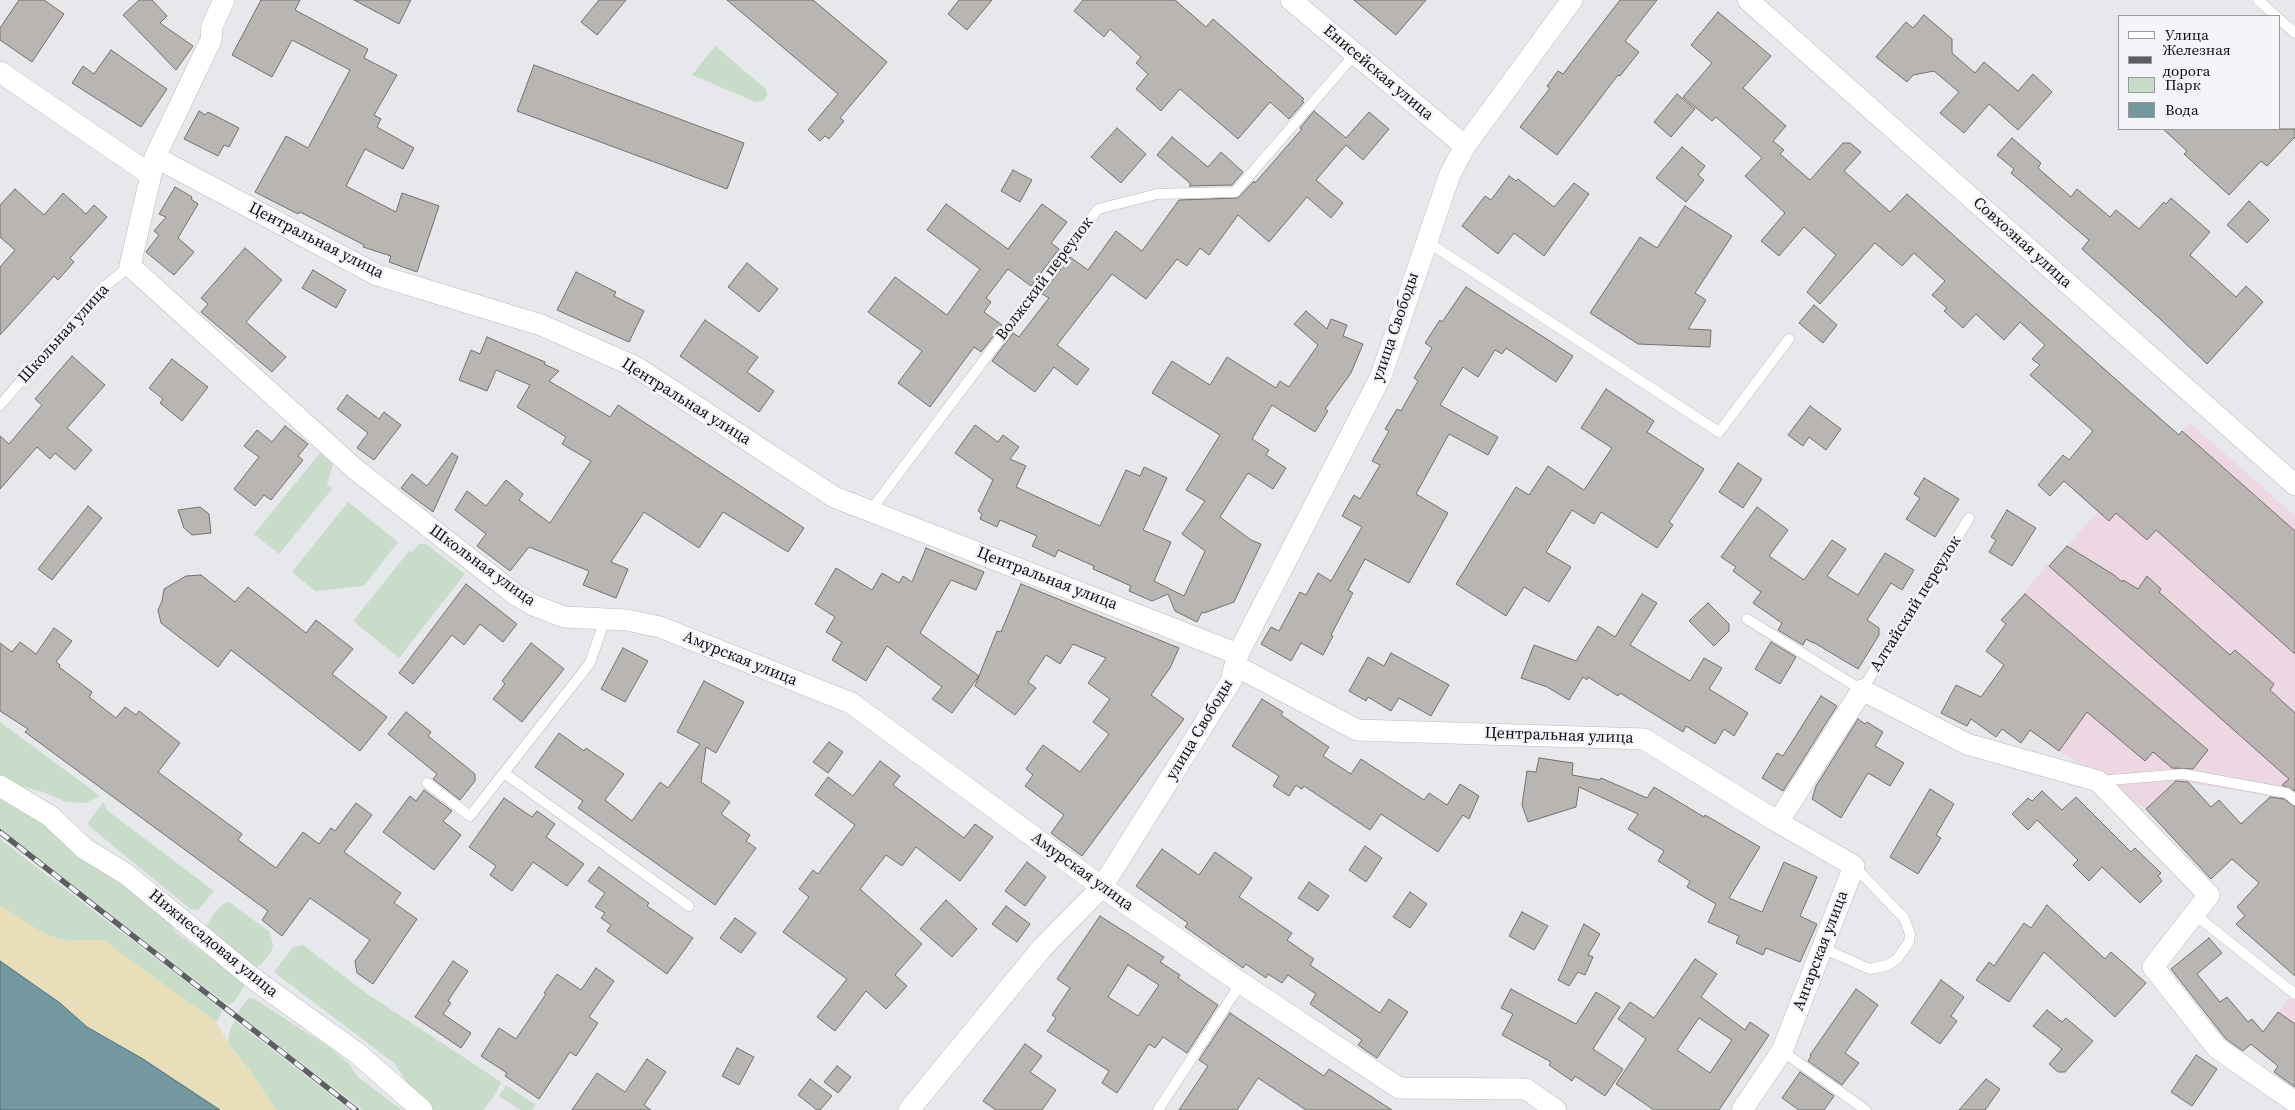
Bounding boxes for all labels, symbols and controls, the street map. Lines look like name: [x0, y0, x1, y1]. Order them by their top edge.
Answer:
legend: [2118, 15, 2280, 130]
street label: Енисейская улица: [1319, 21, 1437, 125]
text: Улица: [2165, 24, 2209, 45]
text: Железная дорога: [2162, 39, 2231, 81]
text: Парк: [2165, 74, 2201, 95]
text: Вода: [2165, 99, 2199, 120]
street label: Совхозная улица: [1969, 194, 2075, 292]
street label: Центральная улица: [245, 199, 387, 283]
street label: Волжский переулок: [992, 213, 1098, 345]
street label: улица Свободы: [1368, 270, 1424, 384]
street label: Школьная улица: [15, 281, 113, 387]
street label: Центральная улица: [618, 354, 754, 450]
street label: Школьная улица: [425, 521, 539, 611]
street label: Алтайский переулок: [1866, 532, 1966, 676]
street label: Центральная улица: [974, 543, 1120, 615]
street label: Амурская улица: [680, 627, 800, 691]
street label: улица Свободы: [1162, 676, 1238, 784]
street label: Центральная улица: [1484, 724, 1634, 748]
street label: Амурская улица: [1027, 829, 1137, 915]
street label: Нижнесадовая улица: [145, 886, 281, 1002]
street label: Ангарская улица: [1789, 888, 1853, 1014]

